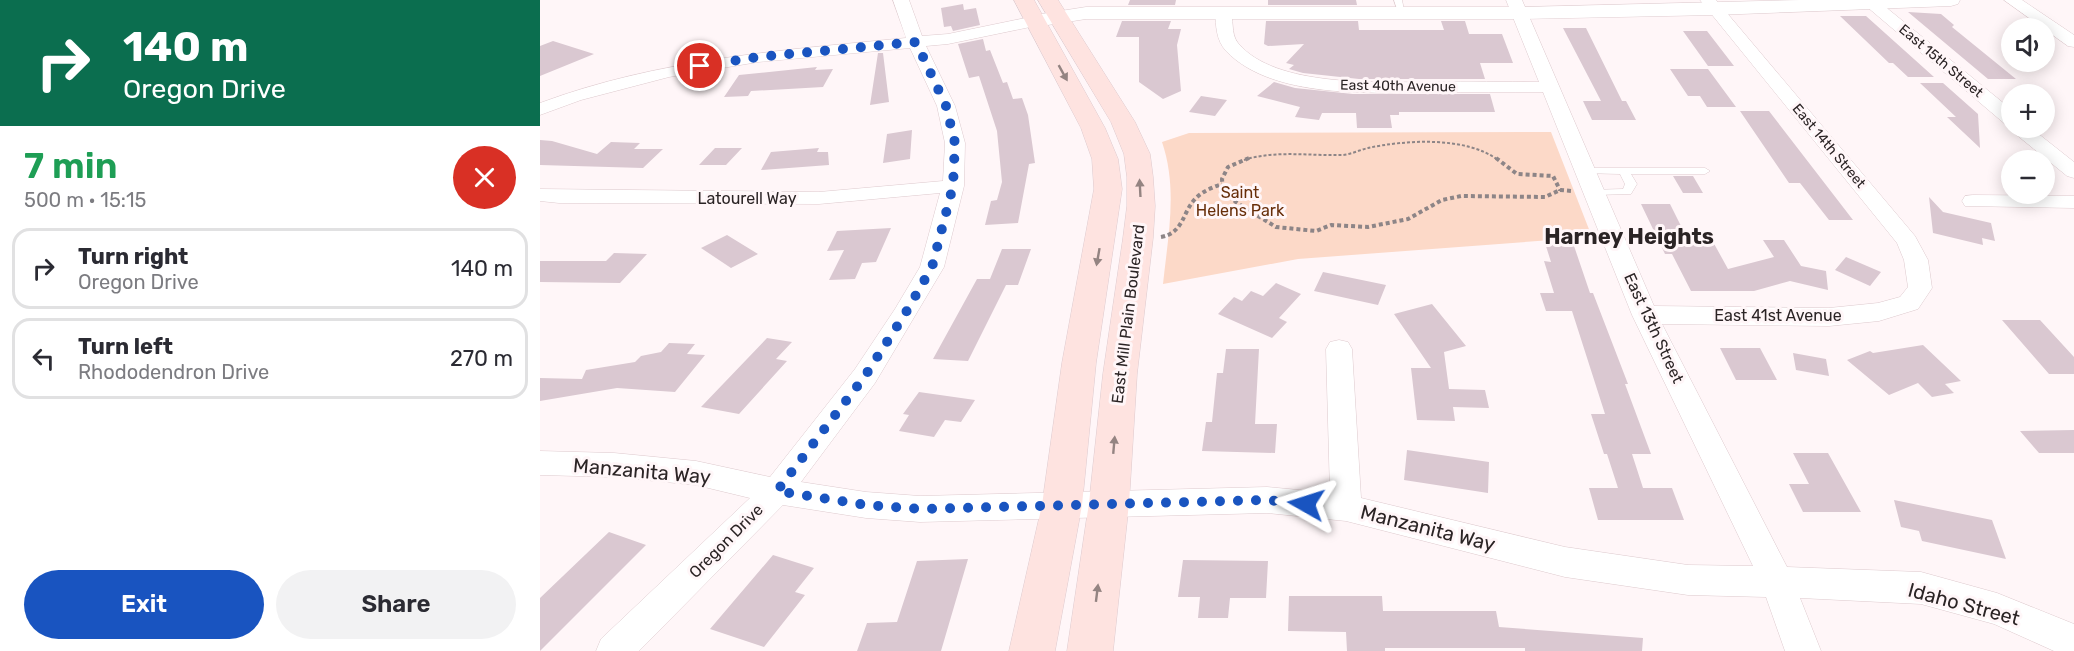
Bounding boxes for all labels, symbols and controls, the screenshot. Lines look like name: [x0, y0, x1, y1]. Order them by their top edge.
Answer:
map controls: [2001, 18, 2055, 204]
button: sound: [2001, 18, 2055, 72]
street label: East 15th Street: [1896, 21, 1987, 101]
text: 140 m: [123, 22, 249, 72]
icon: right: [24, 24, 102, 102]
pin: [674, 40, 725, 91]
icon: arrive: [683, 49, 716, 82]
one-way arrow: [1058, 65, 1068, 82]
text: Oregon Drive: [123, 73, 286, 105]
street label: East 40th Avenue: [1340, 76, 1456, 96]
button: +: [2001, 84, 2055, 138]
street label: East 14th Street: [1789, 100, 1870, 192]
text: 7 min: [24, 144, 117, 187]
button: close: [453, 146, 516, 209]
button: −: [2001, 150, 2055, 204]
one-way arrow: [1136, 179, 1145, 198]
park label: Saint Helens Park: [1196, 183, 1285, 220]
text: 500 m · 15:15: [24, 188, 146, 212]
street label: Latourell Way: [697, 189, 797, 208]
street label: East Mill Plain Boulevard: [1108, 223, 1148, 405]
district label: Harney Heights: [1544, 223, 1714, 250]
text: Turn right: [78, 243, 188, 270]
one-way arrow: [1094, 248, 1103, 267]
icon: right: [27, 252, 60, 285]
text: 140 m: [451, 255, 513, 282]
text: Oregon Drive: [78, 270, 199, 294]
street label: East 13th Street: [1620, 270, 1688, 386]
street label: East 41st Avenue: [1714, 306, 1842, 325]
text: Turn left: [78, 333, 173, 360]
icon: left: [27, 342, 60, 375]
text: 270 m: [450, 345, 513, 372]
text: Rhododendron Drive: [78, 360, 269, 384]
one-way arrow: [1109, 435, 1119, 454]
street label: Manzanita Way: [572, 453, 712, 489]
position arrow: [1274, 472, 1338, 536]
street label: Oregon Drive: [685, 500, 767, 582]
street label: Manzanita Way: [1358, 500, 1498, 556]
button: Exit: [24, 570, 264, 639]
button: Share: [276, 570, 516, 639]
street label: Idaho Street: [1905, 578, 2023, 630]
one-way arrow: [1092, 583, 1102, 602]

